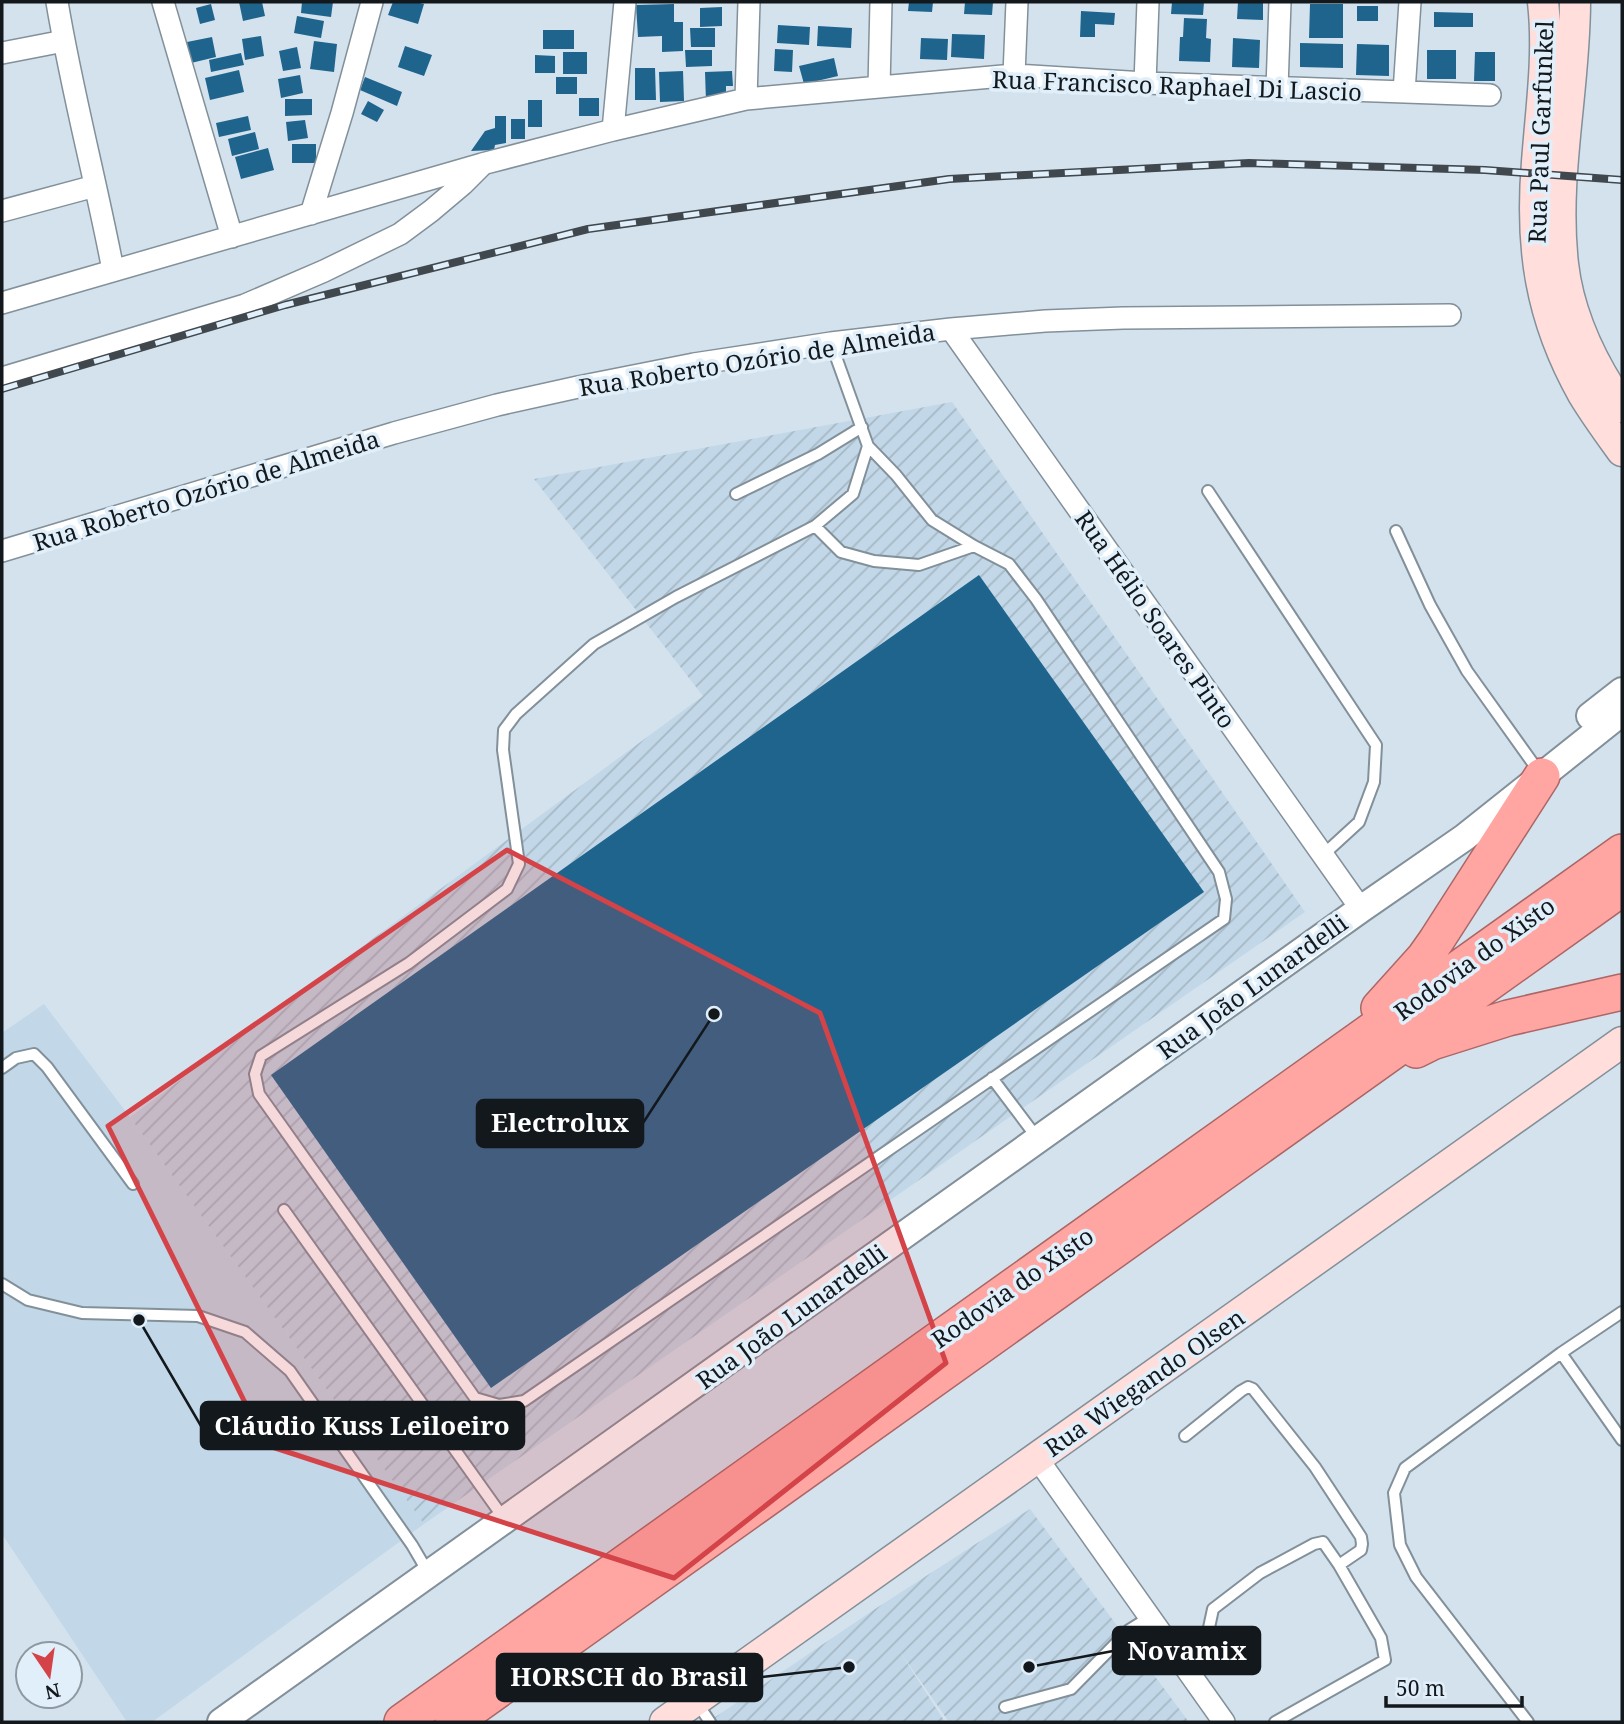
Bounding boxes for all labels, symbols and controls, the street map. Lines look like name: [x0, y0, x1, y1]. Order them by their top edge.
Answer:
street label: Rua Paul Garfunkel: [1520, 19, 1560, 244]
street label: Rua Francisco Raphael Di Lascio: [991, 62, 1363, 108]
street label: Rua Roberto Ozório de Almeida: [576, 315, 938, 403]
street label: Rua Roberto Ozório de Almeida: [29, 422, 383, 558]
street label: Rua Hélio Soares Pinto: [1068, 503, 1244, 735]
street label: Rodovia do Xisto: [1387, 889, 1561, 1027]
street label: Rua João Lunardelli: [1150, 906, 1354, 1066]
callout: Electrolux: [477, 1100, 643, 1147]
text: Electrolux: [491, 1104, 629, 1140]
street label: Rodovia do Xisto: [924, 1219, 1100, 1355]
street label: Rua João Lunardelli: [689, 1236, 893, 1396]
street label: Rua Wiegando Olsen: [1037, 1300, 1251, 1464]
callout: Cláudio Kuss Leiloeiro: [201, 1402, 524, 1449]
text: Cláudio Kuss Leiloeiro: [214, 1407, 510, 1443]
callout: Novamix: [1113, 1627, 1260, 1674]
text: Novamix: [1127, 1632, 1247, 1668]
north arrow: [14, 1640, 84, 1710]
callout: HORSCH do Brasil: [497, 1654, 762, 1701]
text: HORSCH do Brasil: [510, 1658, 748, 1694]
scale bar: [1386, 1664, 1522, 1708]
text: 50 m: [1396, 1674, 1445, 1702]
text: N: [43, 1677, 63, 1706]

